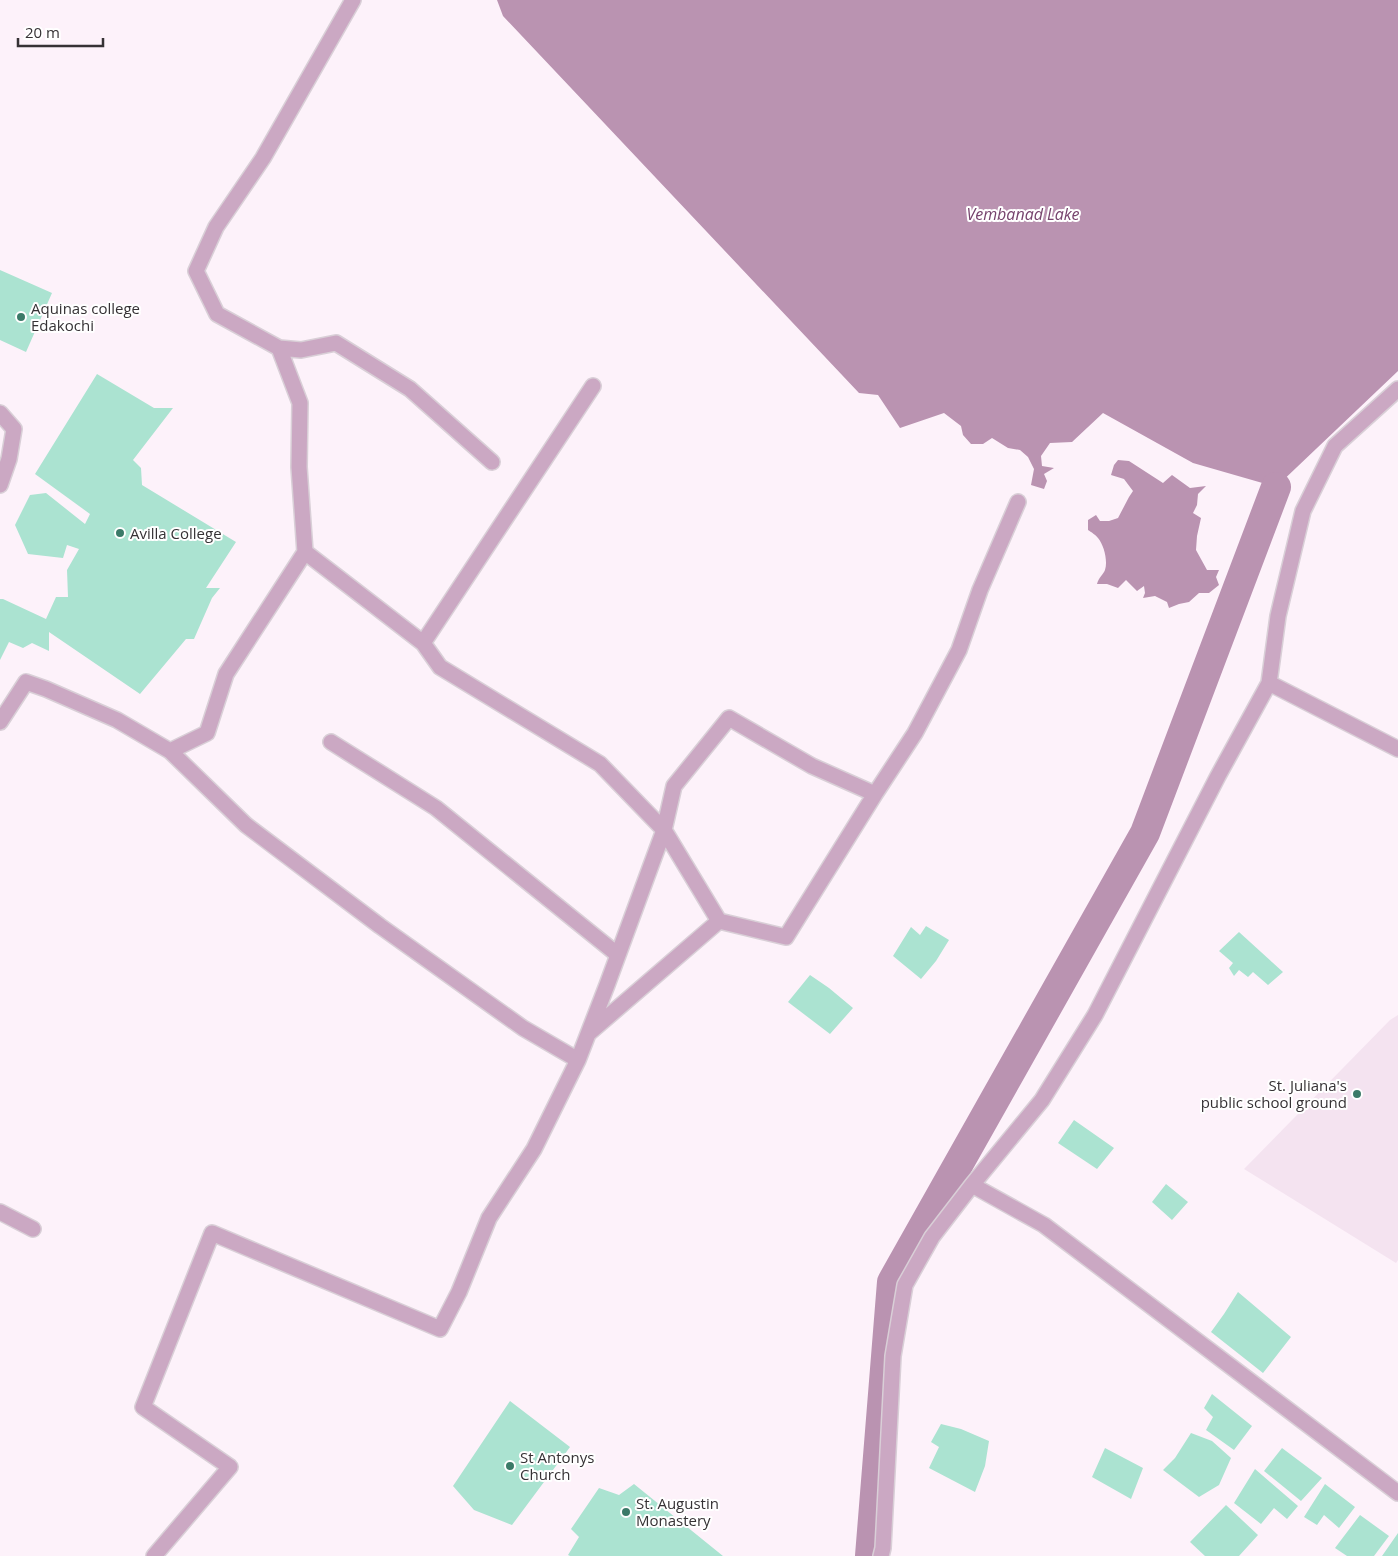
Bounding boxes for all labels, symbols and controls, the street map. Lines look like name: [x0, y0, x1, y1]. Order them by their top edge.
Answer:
scale bar: [18, 15, 102, 47]
text: 20 m: [25, 22, 60, 42]
water label: Vembanad Lake: [966, 203, 1080, 225]
place label: Aquinas college Edakochi: [31, 298, 140, 335]
marker: Aquinas college Edakochi: [15, 311, 27, 323]
place label: Avilla College: [130, 523, 222, 543]
marker: Avilla College: [114, 527, 126, 539]
place label: St. Juliana's public school ground: [1201, 1075, 1347, 1112]
marker: St. Juliana's public school ground: [1351, 1088, 1363, 1100]
place label: St Antonys Church: [520, 1447, 594, 1484]
marker: St Antonys Church: [504, 1460, 516, 1472]
place label: St. Augustin Monastery: [636, 1493, 719, 1530]
marker: St. Augustin Monastery: [620, 1506, 632, 1518]

